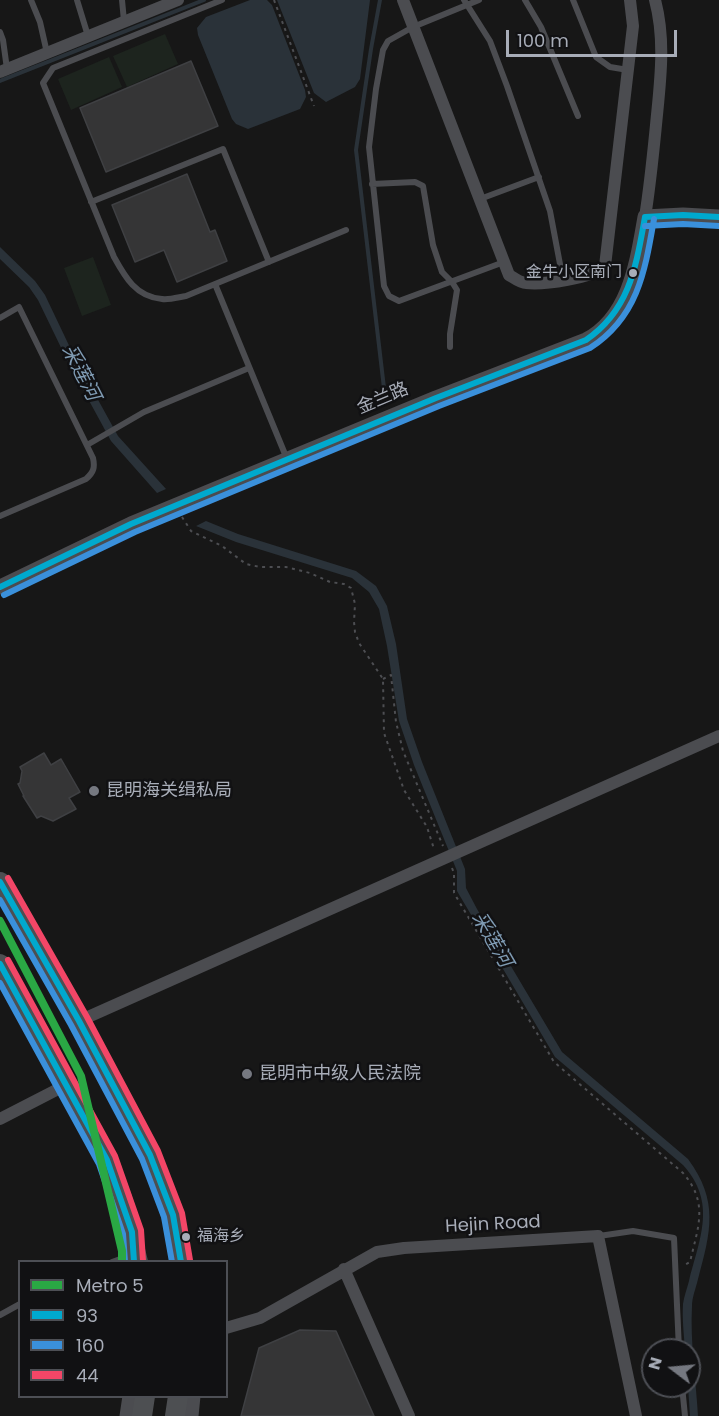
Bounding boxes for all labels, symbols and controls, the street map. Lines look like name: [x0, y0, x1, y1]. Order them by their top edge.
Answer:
scale bar: [509, 18, 680, 56]
text: 100 m: [517, 28, 569, 53]
place label: 金牛小区南门: [526, 263, 622, 283]
marker: 金牛小区南门: [627, 267, 639, 279]
water label: 采莲河: [56, 341, 104, 405]
street label: 金兰路: [354, 379, 412, 419]
place label: 昆明海关缉私局: [106, 780, 232, 802]
marker: 昆明海关缉私局: [87, 784, 101, 798]
water label: 采莲河: [466, 908, 516, 972]
place label: 昆明市中级人民法院: [259, 1063, 421, 1085]
marker: 昆明市中级人民法院: [240, 1067, 254, 1081]
street label: Hejin Road: [445, 1212, 541, 1238]
place label: 福海乡: [197, 1227, 245, 1247]
marker: 福海乡: [180, 1231, 192, 1243]
legend: [18, 1260, 228, 1398]
text: Metro 5: [76, 1273, 144, 1298]
text: 93: [76, 1303, 98, 1328]
text: 160: [76, 1333, 105, 1358]
north arrow: [641, 1338, 701, 1398]
text: N: [642, 1354, 668, 1372]
text: 44: [76, 1363, 99, 1388]

